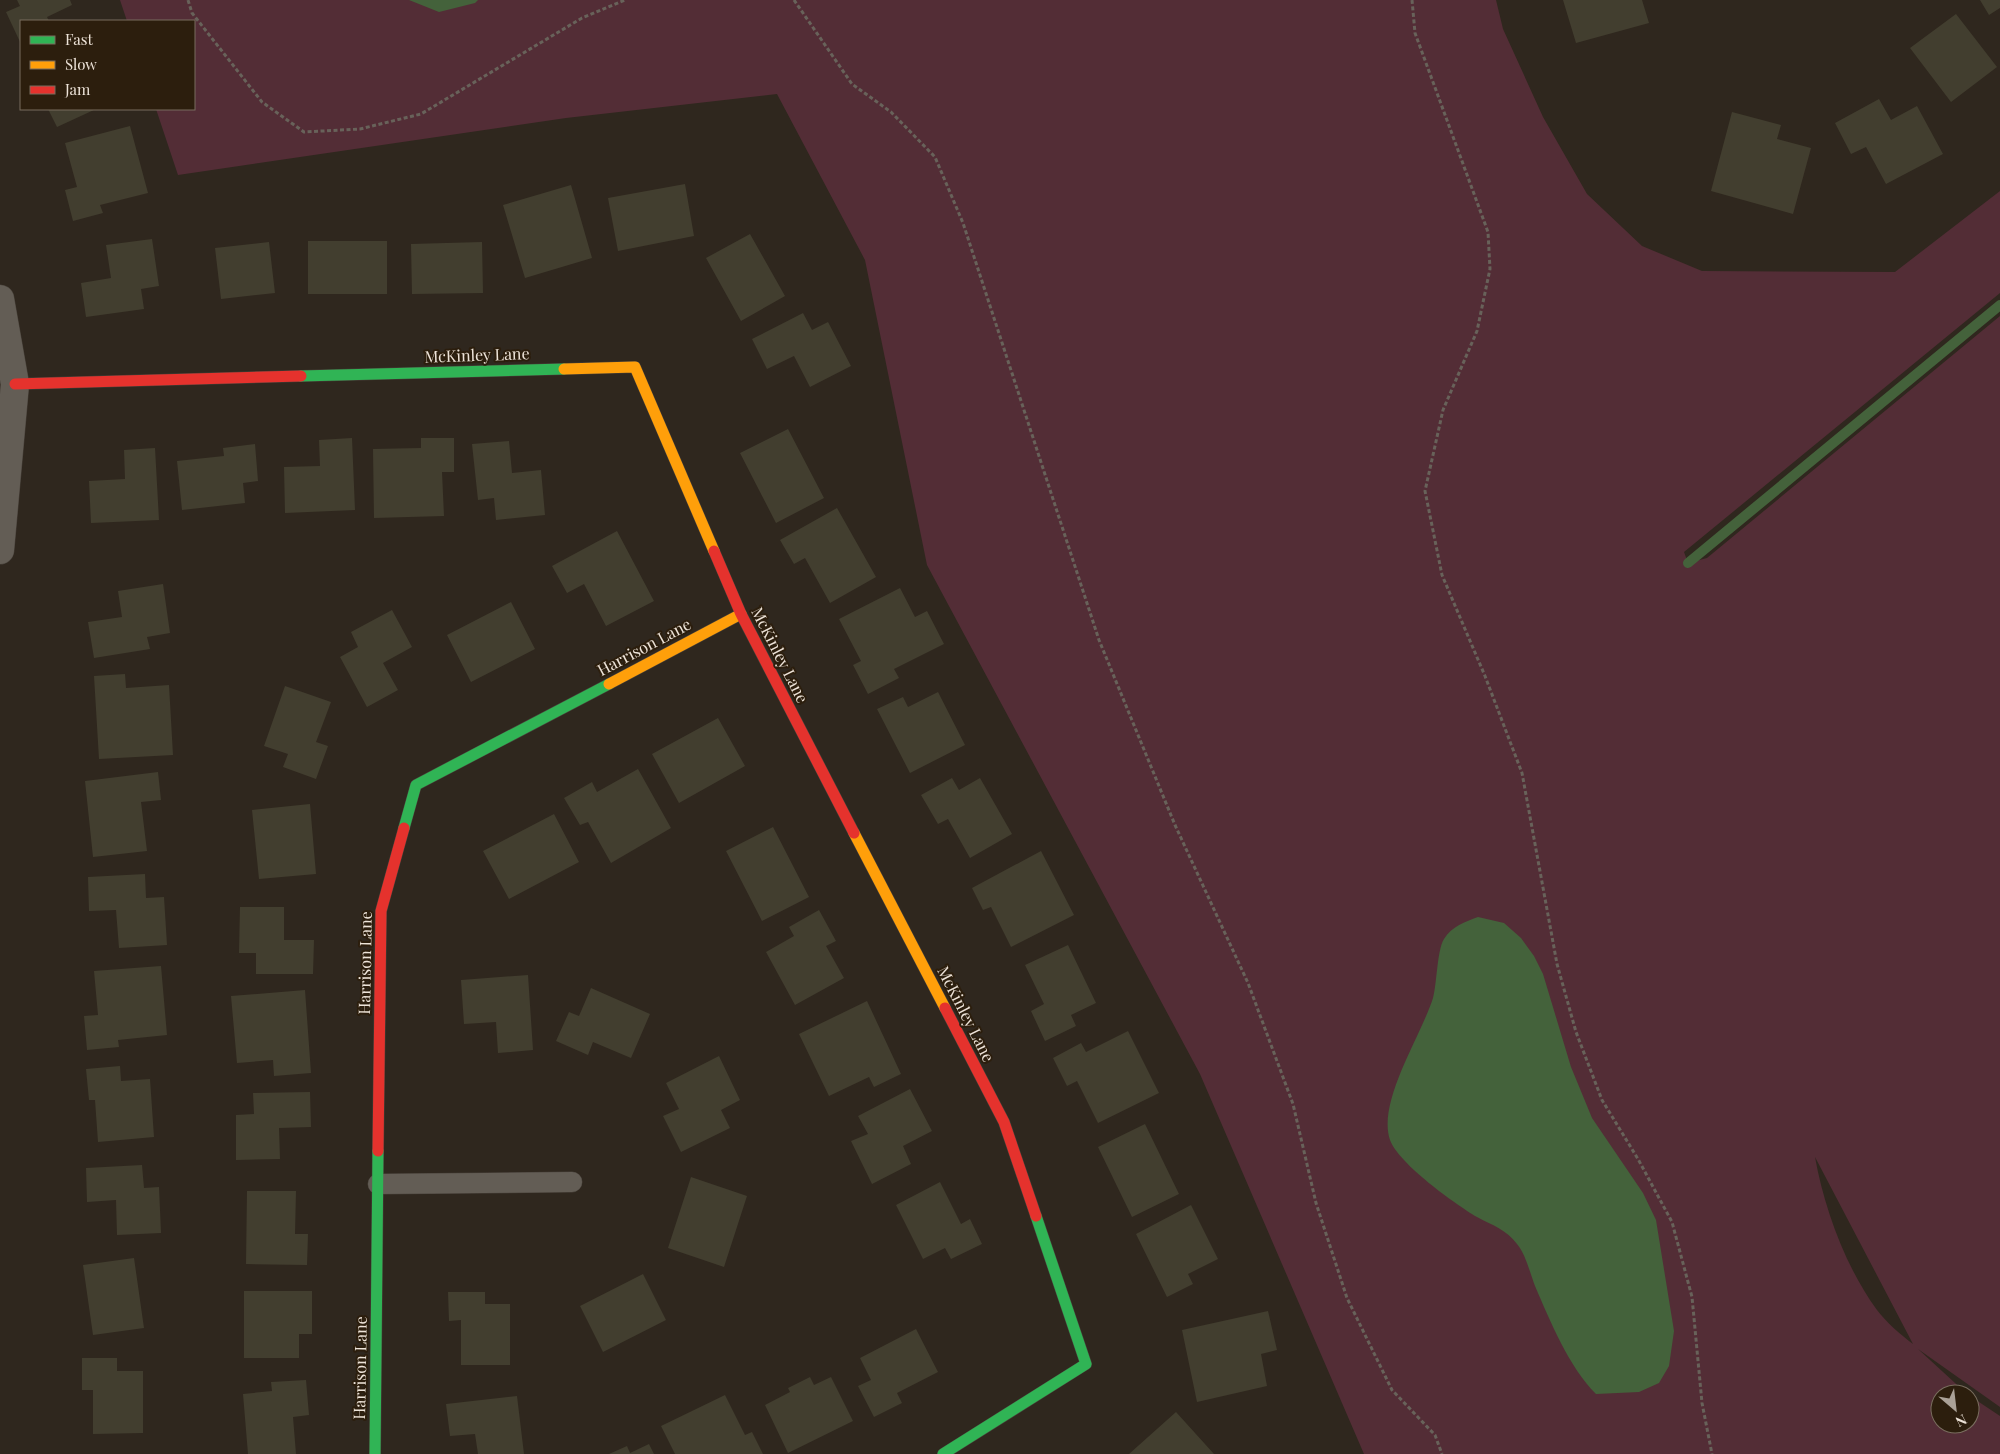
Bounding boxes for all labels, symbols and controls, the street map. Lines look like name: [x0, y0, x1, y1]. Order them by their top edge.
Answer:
legend: [20, 20, 195, 110]
text: Fast: [65, 29, 94, 49]
text: Slow: [65, 54, 97, 74]
text: Jam: [64, 79, 91, 99]
street label: McKinley Lane: [424, 342, 530, 367]
street label: McKinley Lane: [747, 603, 814, 706]
street label: Harrison Lane: [593, 613, 694, 680]
street label: Harrison Lane: [353, 911, 376, 1015]
street label: McKinley Lane: [933, 962, 1000, 1065]
street label: Harrison Lane: [348, 1316, 371, 1420]
north arrow: [1930, 1384, 1980, 1434]
text: N: [1952, 1410, 1970, 1432]

